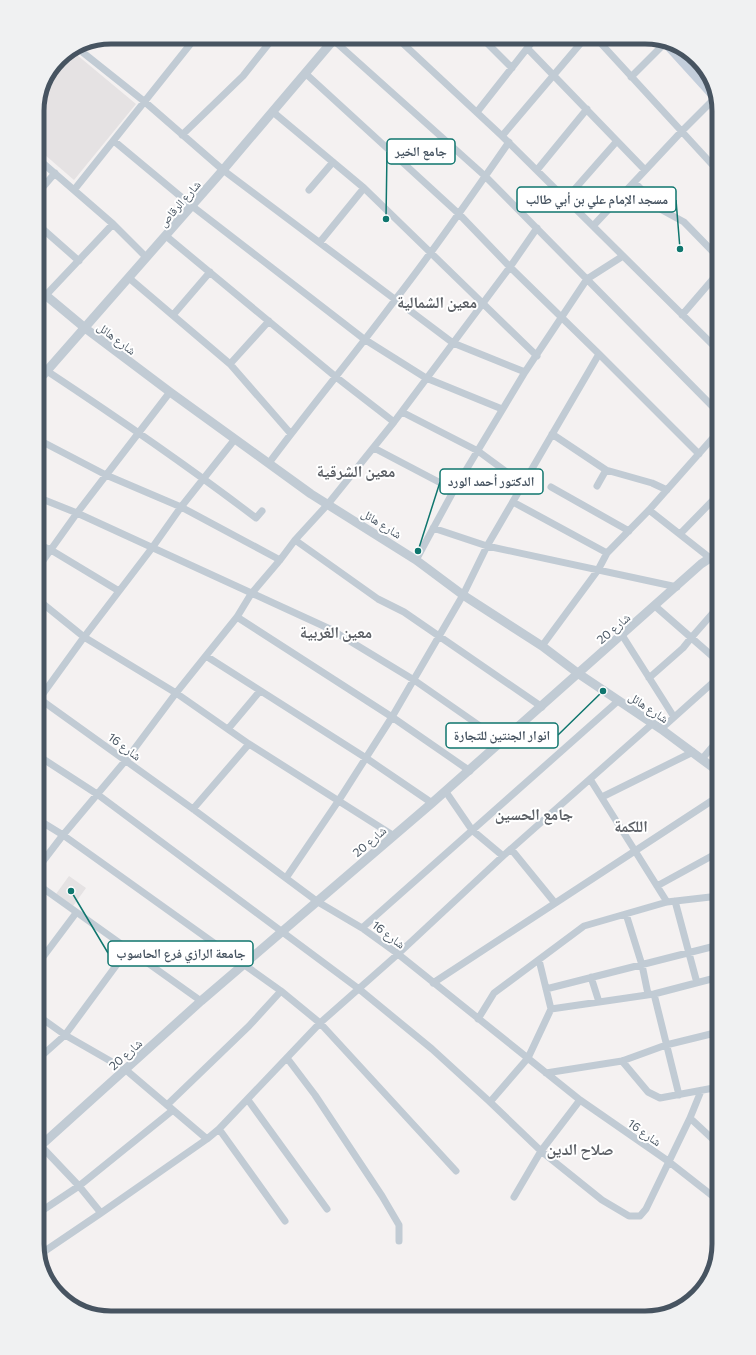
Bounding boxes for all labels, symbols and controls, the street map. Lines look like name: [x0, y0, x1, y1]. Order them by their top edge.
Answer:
callout: جامع الخير: [387, 139, 455, 164]
text: جامع الخير: [394, 143, 447, 161]
street label: شارع الرقاص: [155, 177, 204, 230]
callout: مسجد الإمام علي بن أبي طالب: [517, 187, 676, 212]
text: مسجد الإمام علي بن أبي طالب: [526, 191, 668, 210]
district label: معين الشمالية: [397, 292, 477, 312]
street label: شارع هائل: [94, 319, 139, 359]
district label: معين الشرقية: [317, 461, 395, 481]
callout: الدكتور أحمد الورد: [440, 469, 543, 494]
text: الدكتور أحمد الورد: [448, 473, 534, 489]
street label: شارع هائل: [358, 505, 405, 543]
street label: شارع 20: [593, 610, 634, 648]
district label: معين الغربية: [300, 622, 372, 642]
street label: شارع هائل: [625, 689, 671, 727]
callout: انوار الجنتين للتجارة: [446, 723, 558, 748]
text: انوار الجنتين للتجارة: [454, 727, 550, 744]
street label: شارع 16: [105, 729, 144, 764]
district label: جامع الحسين: [495, 804, 573, 825]
district label: اللكمة: [614, 816, 648, 835]
street label: شارع 20: [349, 823, 390, 861]
street label: شارع 16: [369, 917, 408, 953]
callout: جامعة الرازي فرع الحاسوب: [108, 941, 253, 966]
text: جامعة الرازي فرع الحاسوب: [116, 945, 246, 964]
street label: شارع 20: [106, 1035, 146, 1074]
street label: شارع 16: [624, 1115, 664, 1150]
district label: صلاح الدين: [546, 1139, 614, 1160]

